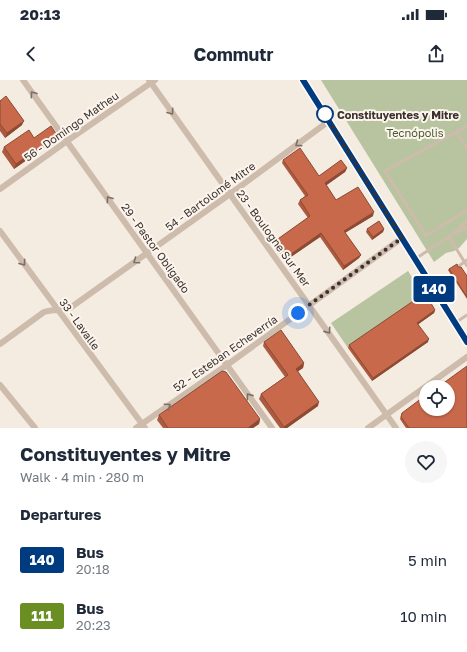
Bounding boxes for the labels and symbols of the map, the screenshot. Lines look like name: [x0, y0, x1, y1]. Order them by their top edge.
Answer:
street label: 56 - Domingo Matheu: [21, 88, 121, 164]
one-way arrow: [31, 91, 38, 98]
marker: Constituyentes y Mitre: [316, 105, 334, 123]
one-way arrow: [166, 107, 173, 114]
place label: Constituyentes y Mitre: [337, 108, 460, 121]
park label: Tecnópolis: [386, 126, 444, 139]
one-way arrow: [295, 139, 302, 147]
street label: 54 - Bartolomé Mitre: [162, 159, 258, 233]
street label: 23 - Boulogne Sur Mer: [234, 187, 314, 290]
one-way arrow: [107, 197, 114, 204]
street label: 29 - Pastor Obligado: [119, 201, 193, 296]
one-way arrow: [133, 256, 140, 264]
one-way arrow: [18, 258, 25, 265]
line badge: 140: [411, 276, 457, 302]
street label: 33 - Lavalle: [57, 296, 103, 352]
your location: [288, 303, 308, 323]
street label: 52 - Esteban Echeverría: [171, 312, 279, 394]
one-way arrow: [323, 327, 330, 334]
one-way arrow: [246, 393, 254, 400]
one-way arrow: [164, 403, 171, 411]

